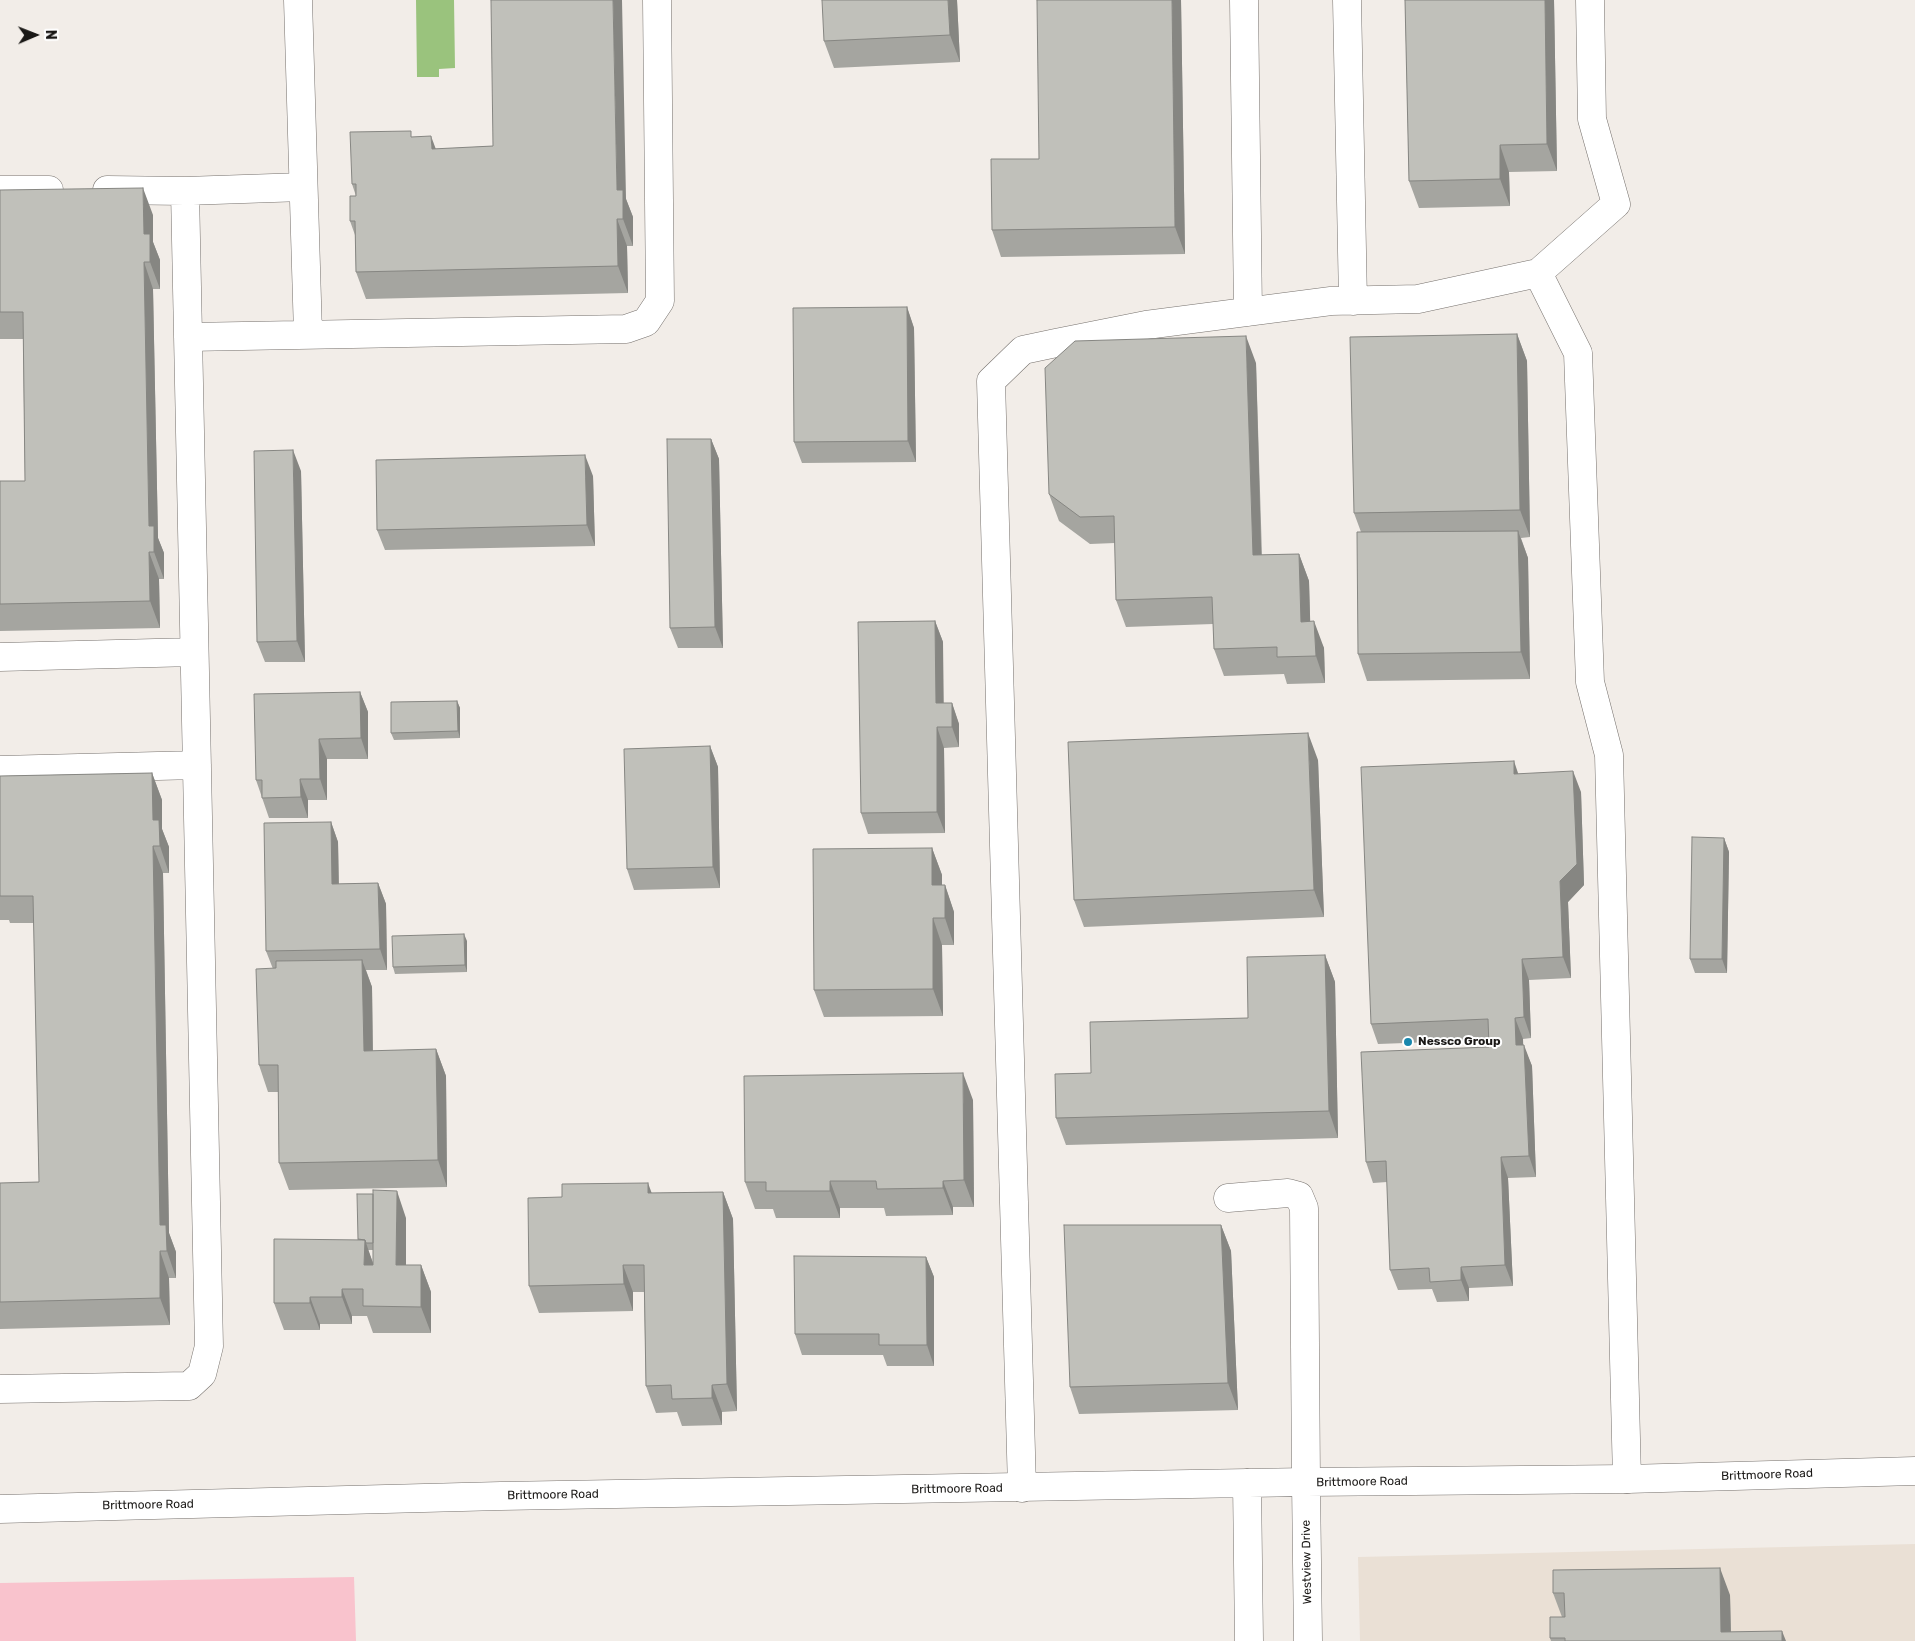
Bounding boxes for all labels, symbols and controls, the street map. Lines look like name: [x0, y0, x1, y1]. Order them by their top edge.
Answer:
north arrow: [10, 10, 60, 60]
text: N: [42, 30, 59, 40]
place label: Nessco Group: [1418, 1035, 1501, 1049]
marker: Nessco Group: [1402, 1036, 1414, 1048]
street label: Brittmoore Road: [1721, 1466, 1813, 1484]
street label: Brittmoore Road: [1316, 1474, 1408, 1490]
street label: Brittmoore Road: [911, 1481, 1003, 1497]
street label: Brittmoore Road: [507, 1487, 599, 1503]
street label: Brittmoore Road: [102, 1497, 194, 1513]
street label: Westview Drive: [1299, 1520, 1315, 1604]

